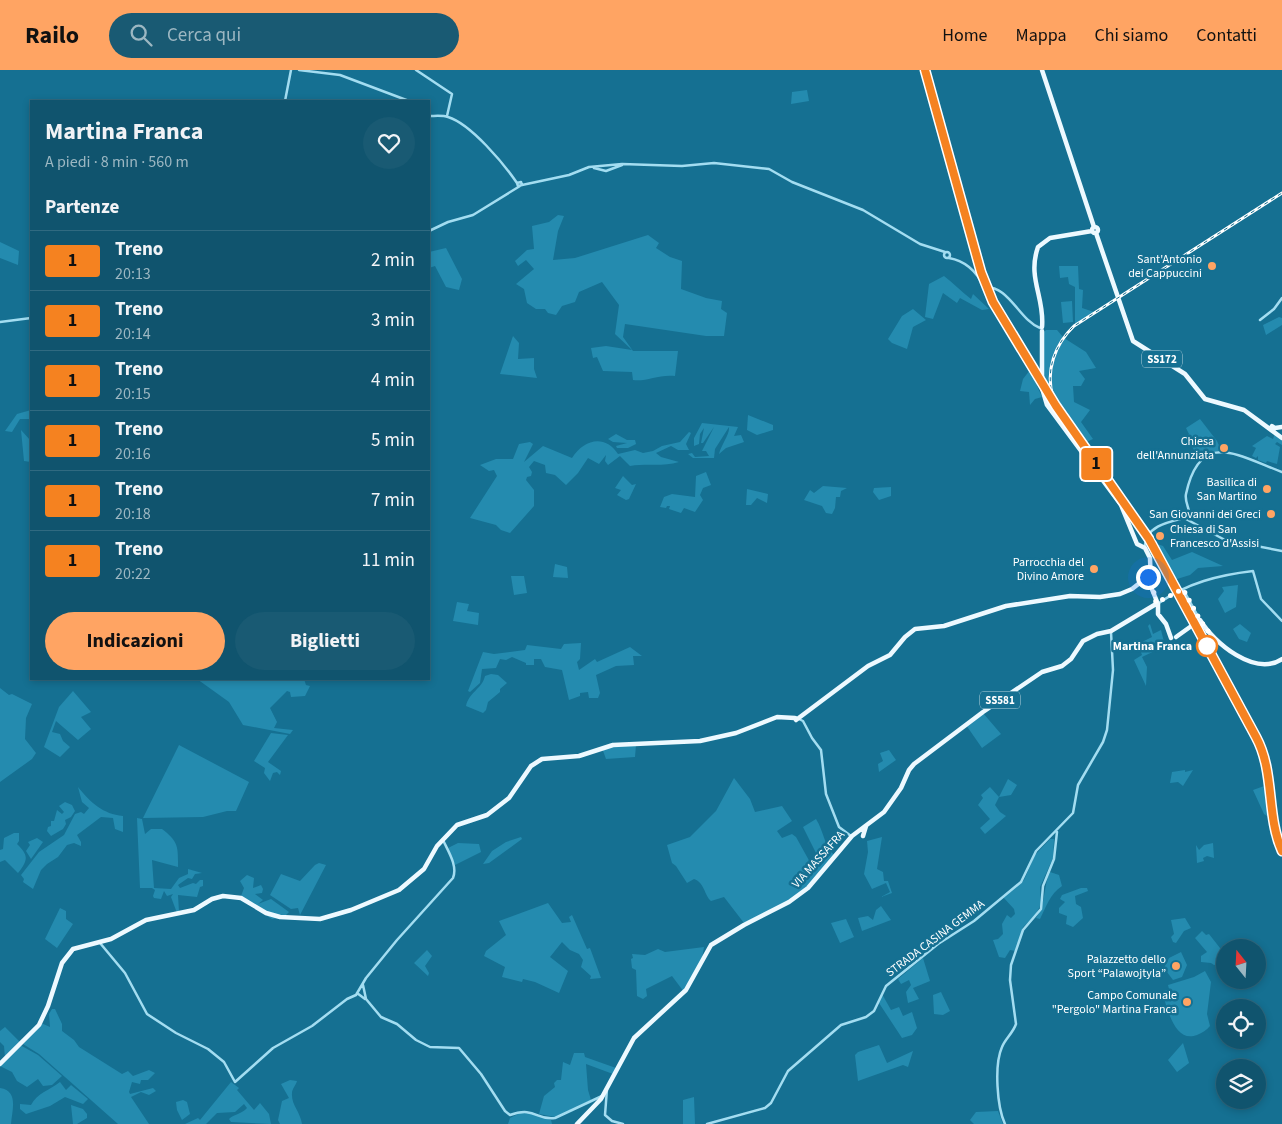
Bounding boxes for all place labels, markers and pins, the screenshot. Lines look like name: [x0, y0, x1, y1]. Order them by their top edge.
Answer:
place label: Sant'Antonio dei Cappuccini: [1128, 251, 1202, 282]
marker: Sant'Antonio dei Cappuccini: [1206, 260, 1218, 272]
place label: Chiesa dell'Annunziata: [1136, 433, 1214, 464]
marker: Chiesa dell'Annunziata: [1218, 442, 1230, 454]
place label: Basilica di San Martino: [1197, 474, 1257, 505]
marker: Basilica di San Martino: [1261, 483, 1273, 495]
place label: San Giovanni dei Greci: [1149, 506, 1261, 523]
marker: San Giovanni dei Greci: [1265, 508, 1277, 520]
place label: Chiesa di San Francesco d'Assisi: [1170, 521, 1259, 552]
marker: Chiesa di San Francesco d'Assisi: [1154, 530, 1166, 542]
place label: Parrocchia del Divino Amore: [1013, 554, 1084, 585]
marker: Parrocchia del Divino Amore: [1088, 563, 1100, 575]
marker: Martina Franca: [1196, 635, 1218, 657]
place label: Martina Franca: [1113, 638, 1192, 655]
place label: Palazzetto dello Sport “Palawojtyla”: [1068, 951, 1166, 982]
marker: Palazzetto dello Sport “Palawojtyla”: [1170, 960, 1182, 972]
place label: Campo Comunale "Pergolo" Martina Franca: [1052, 987, 1177, 1018]
marker: Campo Comunale "Pergolo" Martina Franca: [1181, 996, 1193, 1008]

